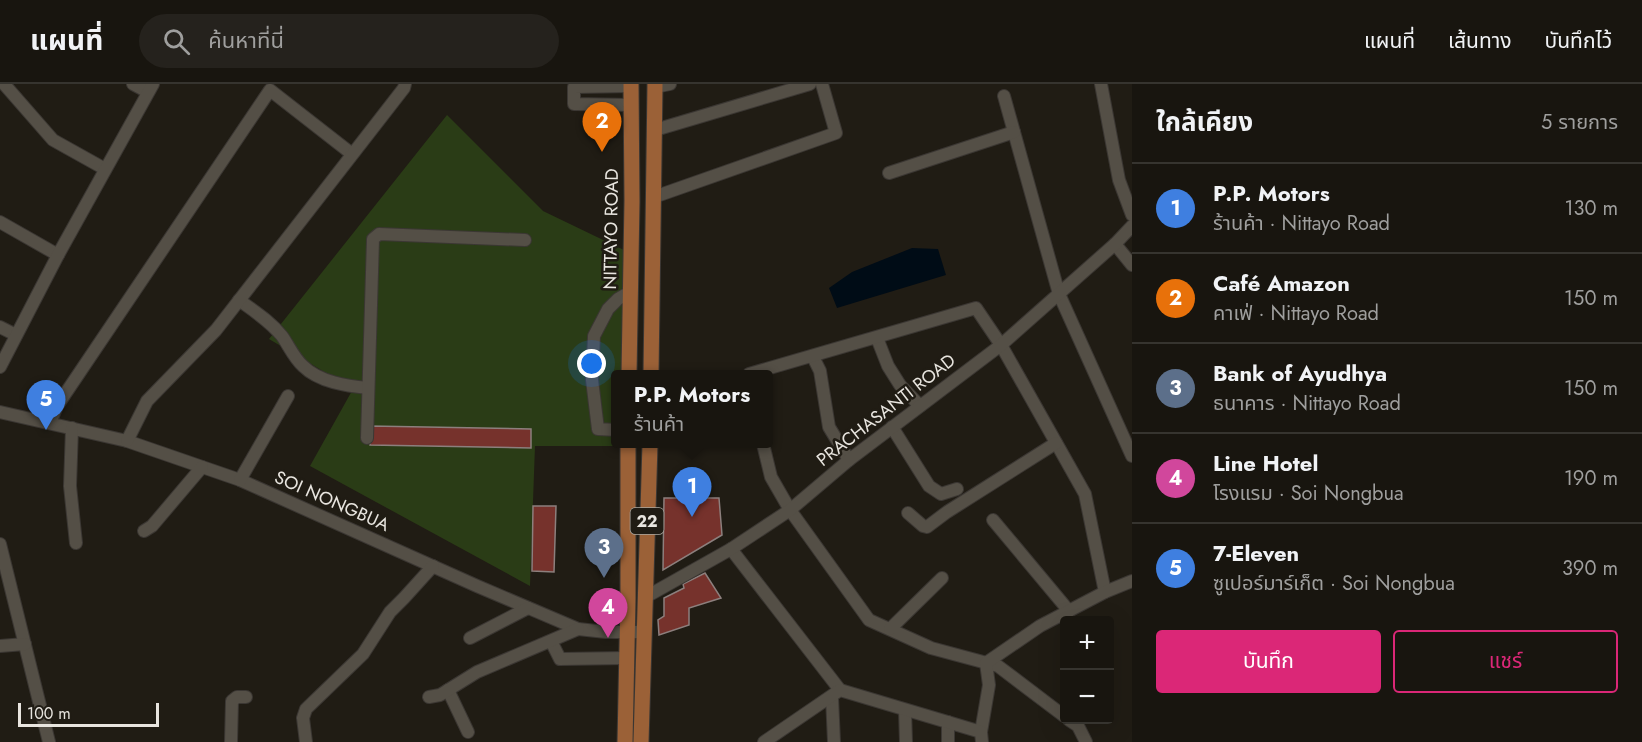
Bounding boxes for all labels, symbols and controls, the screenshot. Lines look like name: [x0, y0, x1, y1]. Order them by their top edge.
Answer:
search box: [139, 14, 559, 68]
text: แผนที่: [30, 20, 103, 61]
text: ค้นหาที่นี่: [208, 24, 284, 56]
icon: search: [160, 25, 193, 58]
text: แผนที่: [1364, 26, 1415, 56]
text: เส้นทาง: [1448, 26, 1512, 56]
text: บันทึกไว้: [1545, 26, 1612, 56]
pin: 2: [582, 103, 622, 152]
text: ใกล้เคียง: [1156, 103, 1253, 141]
text: 5 รายการ: [1541, 108, 1618, 137]
street label: NITTAYO ROAD: [597, 168, 625, 290]
text: P.P. Motors: [1213, 177, 1330, 209]
text: 1: [1170, 194, 1181, 223]
text: 130 m: [1564, 194, 1618, 223]
text: ร้านค้า · Nittayo Road: [1213, 209, 1390, 238]
text: Café Amazon: [1213, 267, 1350, 299]
text: 2: [1169, 284, 1182, 313]
text: 150 m: [1564, 284, 1618, 313]
text: คาเฟ่ · Nittayo Road: [1213, 299, 1379, 328]
street label: PRACHASANTI ROAD: [811, 347, 961, 473]
your location: [577, 349, 606, 378]
text: Bank of Ayudhya: [1213, 357, 1387, 389]
popup: [611, 370, 773, 448]
text: 3: [1169, 374, 1182, 403]
text: 150 m: [1564, 374, 1618, 403]
text: P.P. Motors: [634, 378, 750, 410]
pin: 5: [26, 380, 66, 430]
text: ธนาคาร · Nittayo Road: [1213, 389, 1401, 418]
text: ร้านค้า: [634, 410, 684, 439]
text: Line Hotel: [1213, 447, 1318, 479]
street label: SOI NONGBUA: [270, 464, 394, 538]
text: 4: [1169, 464, 1182, 493]
text: 190 m: [1564, 464, 1618, 493]
pin: 1: [672, 468, 712, 517]
text: โรงแรม · Soi Nongbua: [1213, 479, 1404, 508]
road number: 22: [630, 508, 664, 534]
pin: 3: [584, 528, 624, 578]
text: 7-Eleven: [1213, 537, 1299, 569]
text: 5: [1169, 554, 1182, 583]
text: 390 m: [1562, 554, 1618, 583]
text: ซูเปอร์มาร์เก็ต · Soi Nongbua: [1213, 569, 1455, 598]
pin: 4: [588, 588, 628, 638]
map controls: [1060, 616, 1114, 724]
button: +: [1060, 616, 1114, 670]
button: บันทึก: [1156, 630, 1381, 693]
button: แชร์: [1393, 630, 1618, 693]
button: −: [1060, 670, 1114, 724]
scale bar: [18, 700, 159, 728]
text: 100 m: [27, 702, 71, 725]

